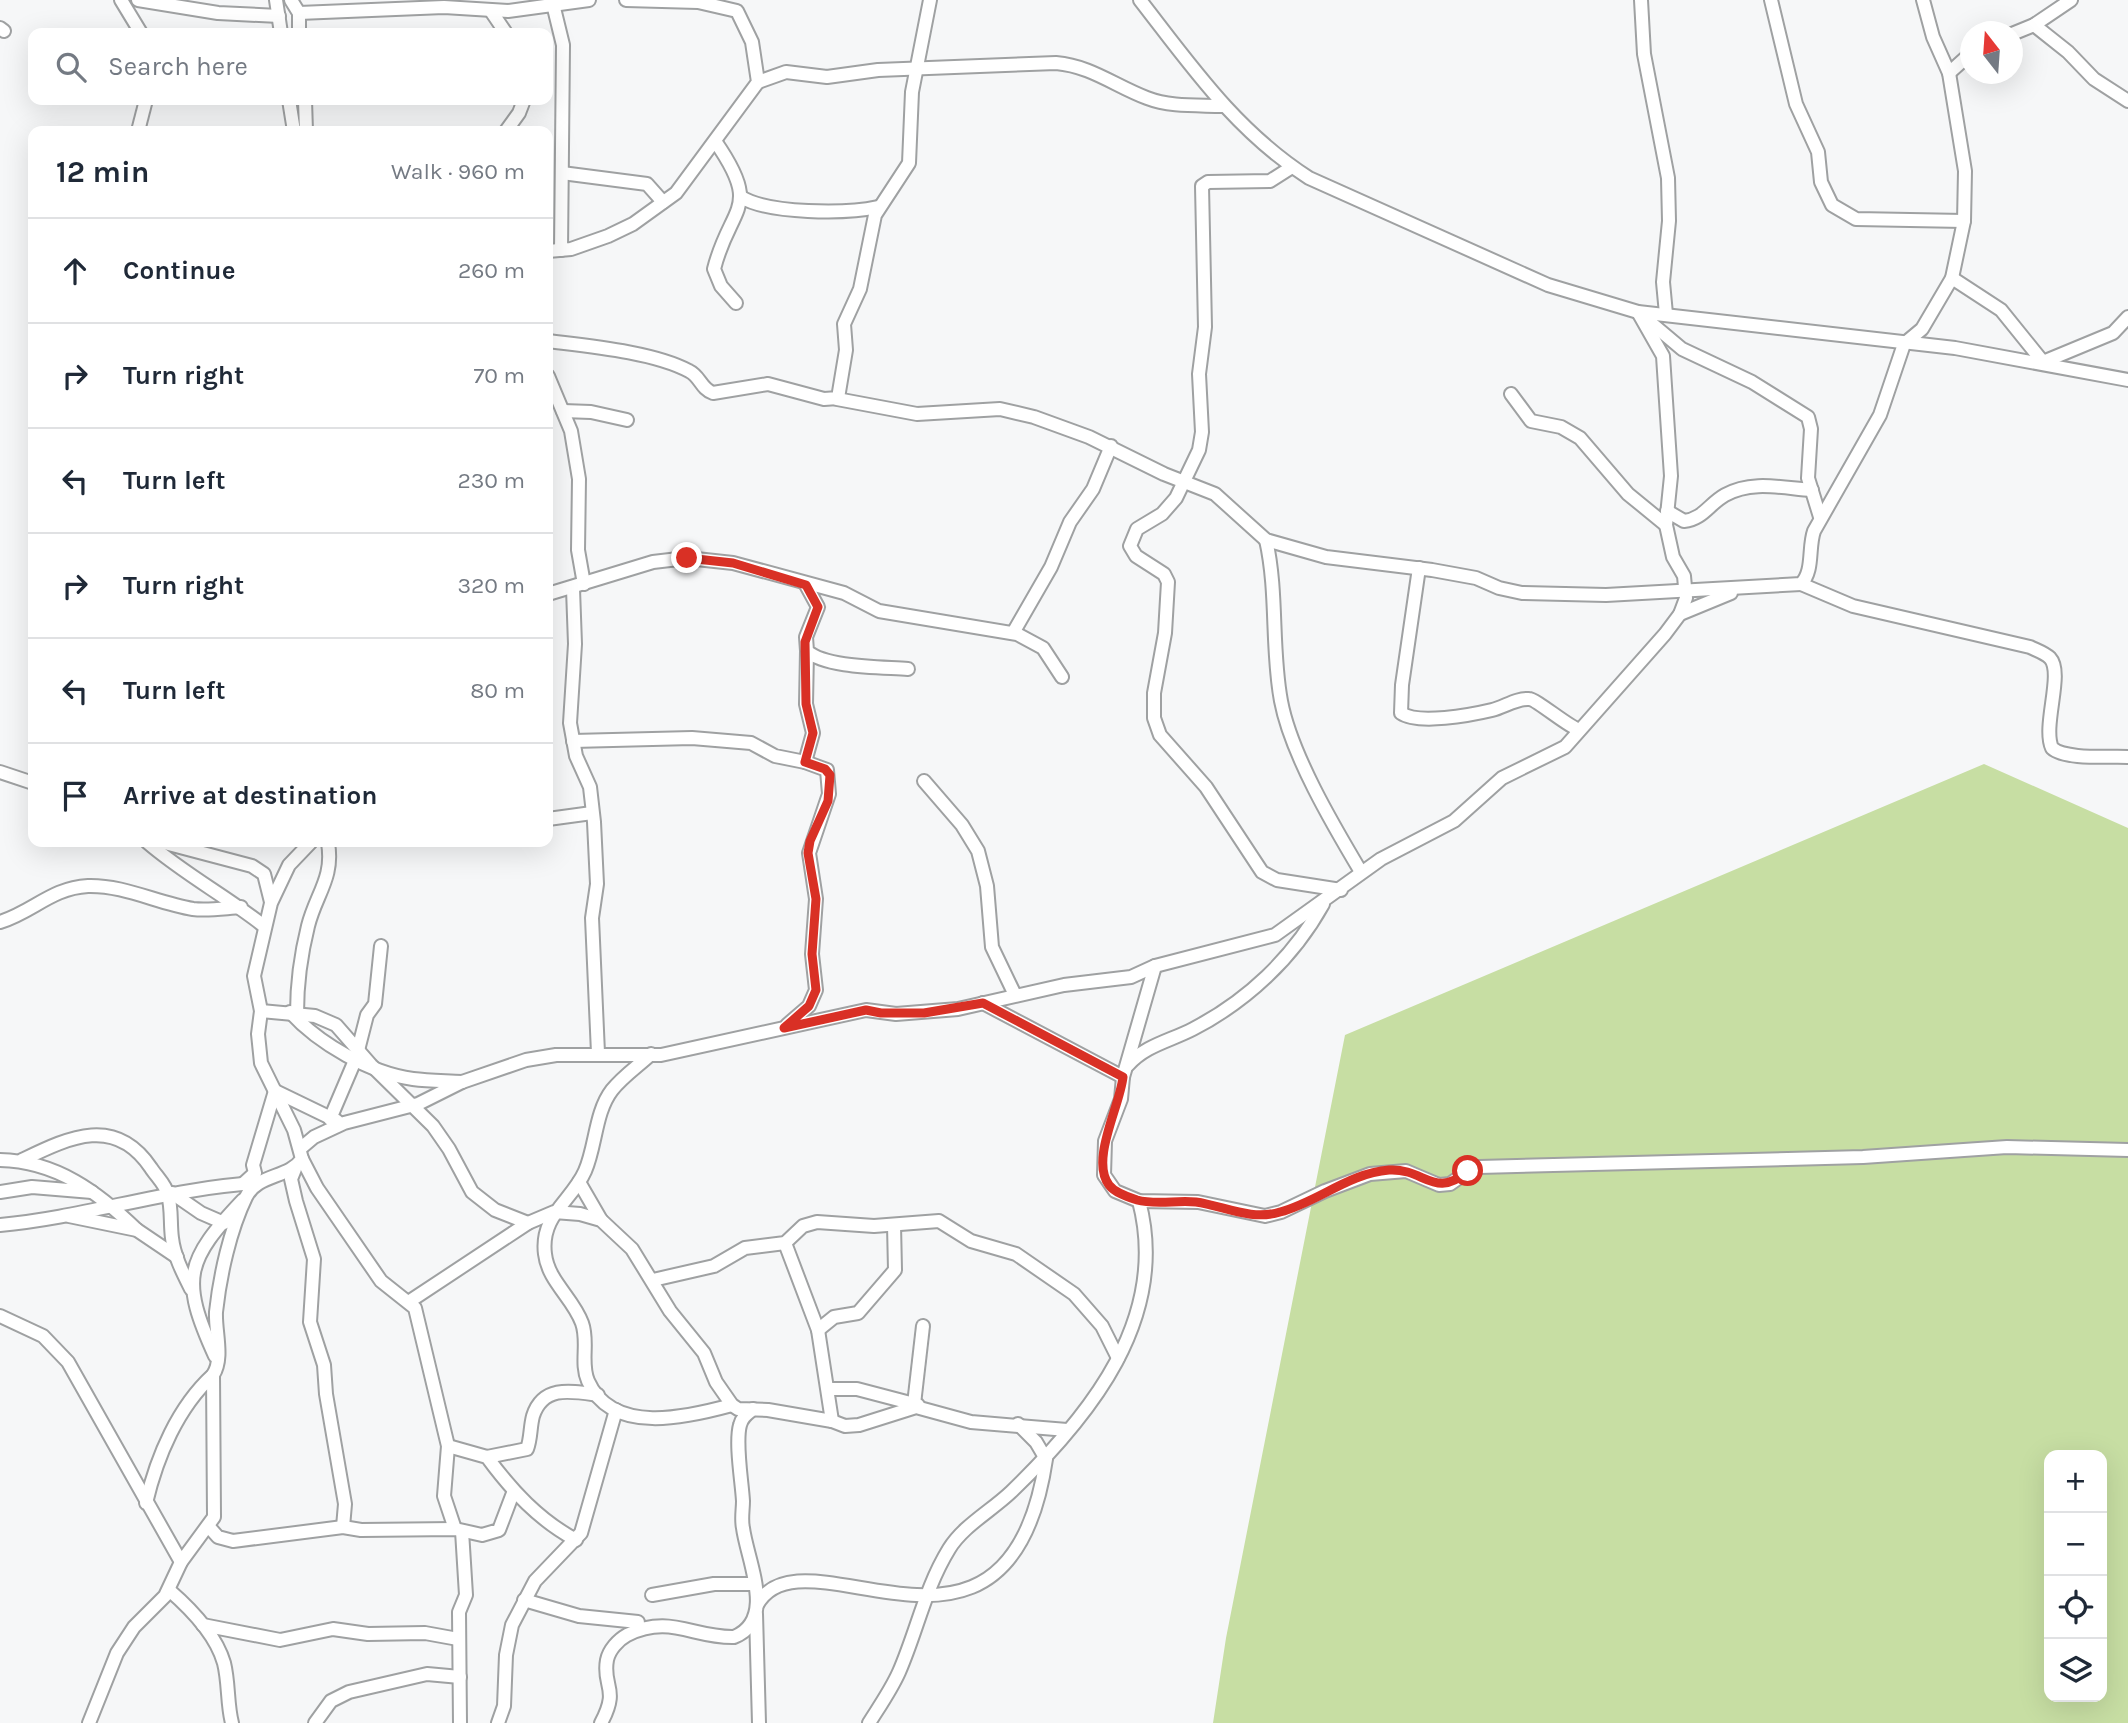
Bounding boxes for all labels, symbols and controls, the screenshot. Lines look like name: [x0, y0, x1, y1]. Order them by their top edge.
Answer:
north arrow: [1960, 21, 2023, 84]
search box: [28, 28, 553, 105]
icon: search: [52, 48, 90, 86]
text: Search here: [108, 51, 248, 82]
text: 12 min: [56, 154, 149, 190]
text: Walk · 960 m: [391, 158, 525, 185]
icon: ahead: [56, 252, 94, 290]
text: Continue: [123, 255, 235, 286]
text: 260 m: [458, 257, 525, 284]
icon: right: [56, 357, 94, 395]
text: Turn right: [123, 360, 244, 391]
text: 70 m: [474, 362, 525, 389]
icon: left: [56, 462, 94, 500]
text: Turn left: [123, 465, 225, 496]
text: 230 m: [457, 467, 525, 494]
route end: [671, 542, 702, 573]
icon: right: [56, 567, 94, 605]
text: Turn right: [123, 570, 244, 601]
text: 320 m: [457, 572, 525, 599]
icon: left: [56, 672, 94, 710]
text: Turn left: [123, 675, 225, 706]
text: 80 m: [470, 677, 525, 704]
icon: arrive: [56, 777, 94, 815]
text: Arrive at destination: [123, 780, 377, 811]
route start: [1452, 1155, 1483, 1186]
map controls: [2044, 1450, 2107, 1702]
button: +: [2044, 1450, 2107, 1513]
button: −: [2044, 1513, 2107, 1576]
button: locate: [2044, 1576, 2107, 1639]
button: layers: [2044, 1639, 2107, 1702]

